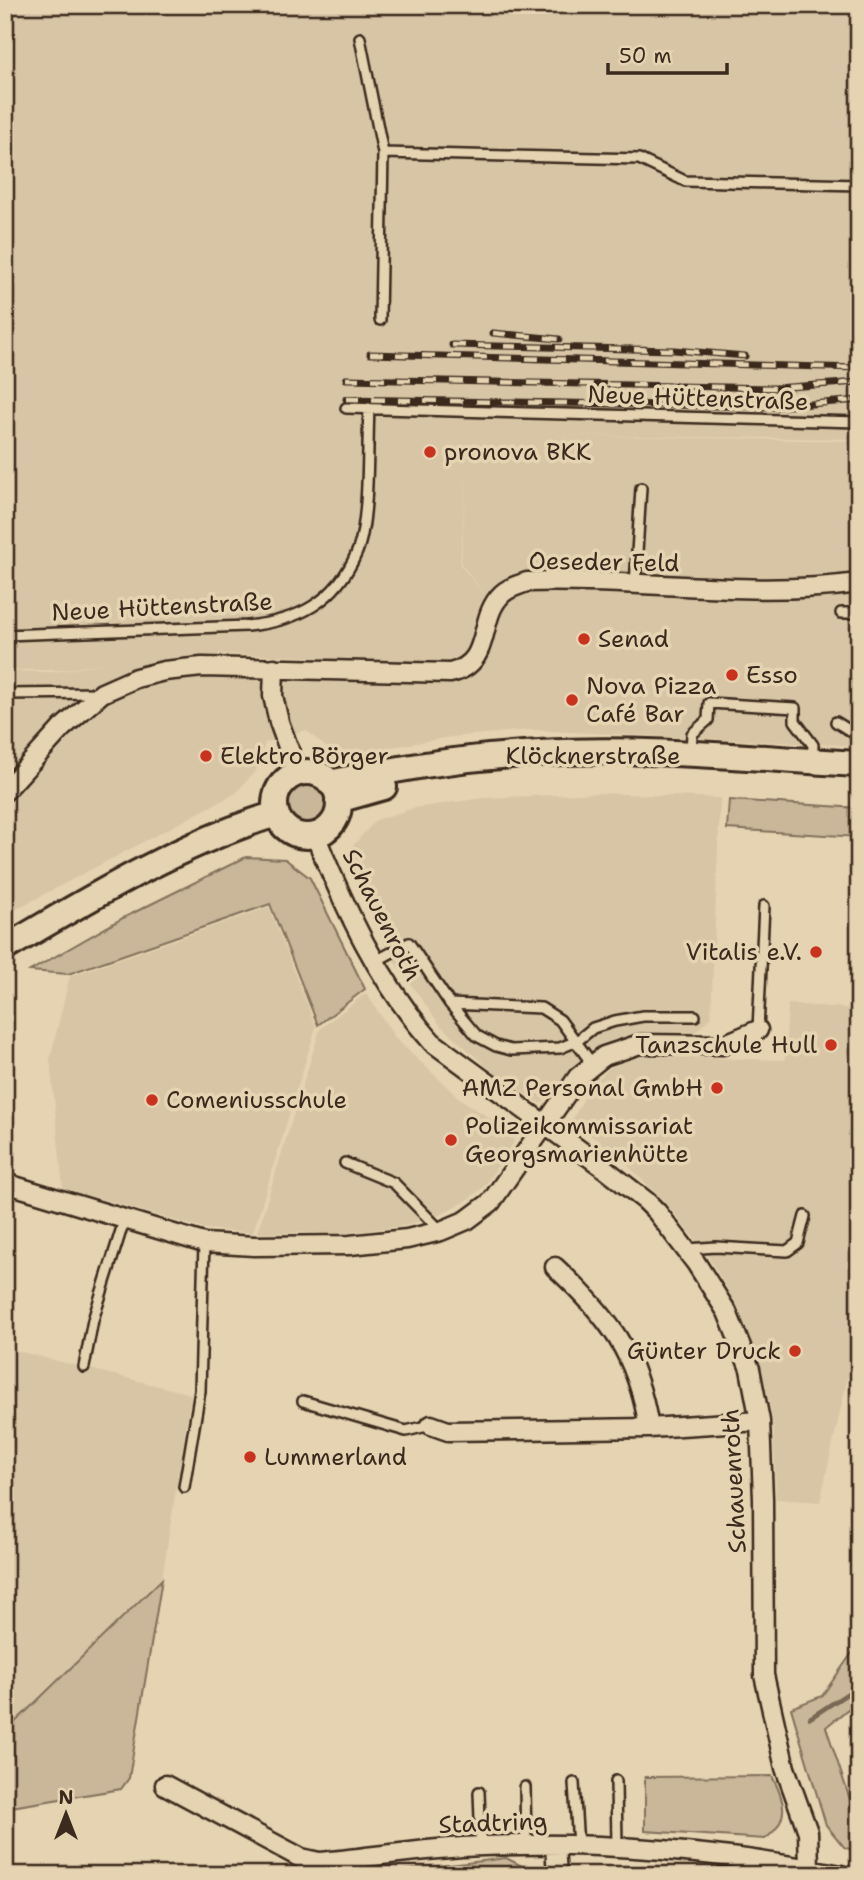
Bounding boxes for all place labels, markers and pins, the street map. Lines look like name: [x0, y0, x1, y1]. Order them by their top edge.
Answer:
place label: pronova BKK: [444, 436, 592, 468]
marker: pronova BKK: [422, 444, 438, 460]
place label: Senad: [598, 623, 669, 655]
marker: Senad: [576, 631, 592, 647]
place label: Esso: [746, 659, 798, 691]
marker: Esso: [724, 667, 740, 683]
place label: Nova Pizza Café Bar: [586, 670, 716, 730]
marker: Nova Pizza Café Bar: [564, 692, 580, 708]
place label: Elektro Börger: [220, 740, 389, 772]
marker: Elektro Börger: [198, 748, 214, 764]
place label: Vitalis e.V.: [685, 936, 802, 968]
marker: Vitalis e.V.: [808, 944, 824, 960]
place label: Tanzschule Hull: [635, 1029, 818, 1061]
marker: Tanzschule Hull: [823, 1037, 839, 1053]
place label: AMZ Personal GmbH: [462, 1072, 703, 1104]
marker: AMZ Personal GmbH: [709, 1080, 725, 1096]
place label: Comeniusschule: [166, 1084, 347, 1116]
marker: Comeniusschule: [144, 1092, 160, 1108]
place label: Polizeikommissariat Georgsmarienhütte: [465, 1110, 693, 1170]
marker: Polizeikommissariat Georgsmarienhütte: [443, 1132, 459, 1148]
place label: Günter Druck: [627, 1335, 781, 1367]
marker: Günter Druck: [787, 1343, 803, 1359]
place label: Lummerland: [264, 1441, 407, 1473]
marker: Lummerland: [242, 1449, 258, 1465]

